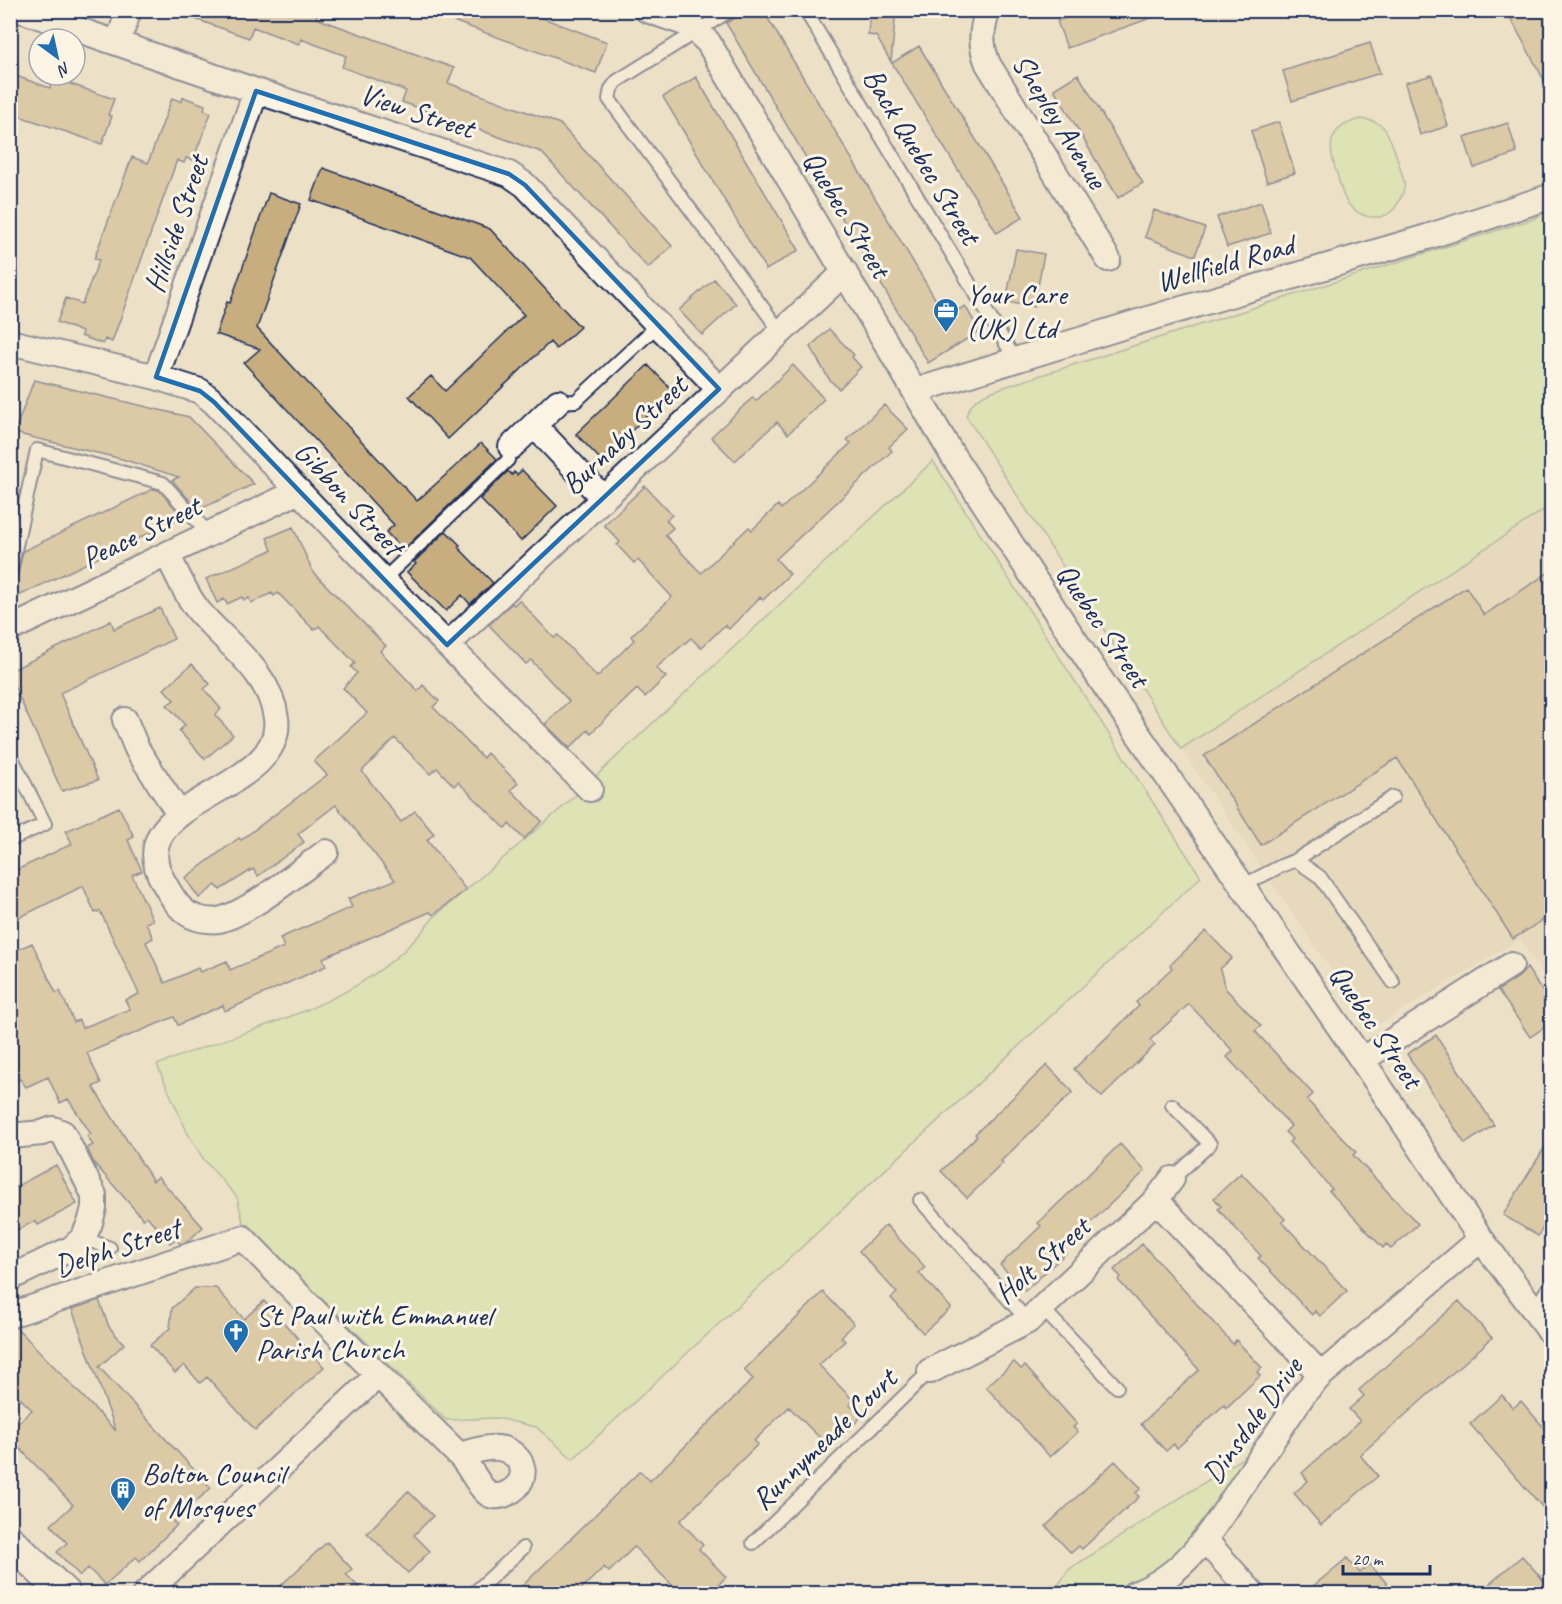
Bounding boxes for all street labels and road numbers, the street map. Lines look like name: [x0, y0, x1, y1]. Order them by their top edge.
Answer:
street label: Shepley Avenue: [1004, 47, 1117, 197]
street label: Back Quebec Street: [855, 61, 991, 254]
street label: View Street: [355, 75, 482, 148]
street label: Quebec Street: [794, 144, 901, 287]
street label: Hillside Street: [135, 148, 218, 297]
street label: Wellfield Road: [1152, 224, 1302, 301]
street label: Burnaby Street: [553, 365, 697, 503]
street label: Gibbon Street: [286, 433, 415, 566]
street label: Peace Street: [75, 486, 209, 577]
street label: Quebec Street: [1048, 556, 1160, 697]
street label: Quebec Street: [1321, 957, 1433, 1098]
street label: Holt Street: [986, 1206, 1100, 1312]
street label: Delph Street: [49, 1208, 188, 1285]
street label: Dinsdale Drive: [1194, 1348, 1312, 1490]
street label: Runnymeade Court: [743, 1358, 907, 1518]

